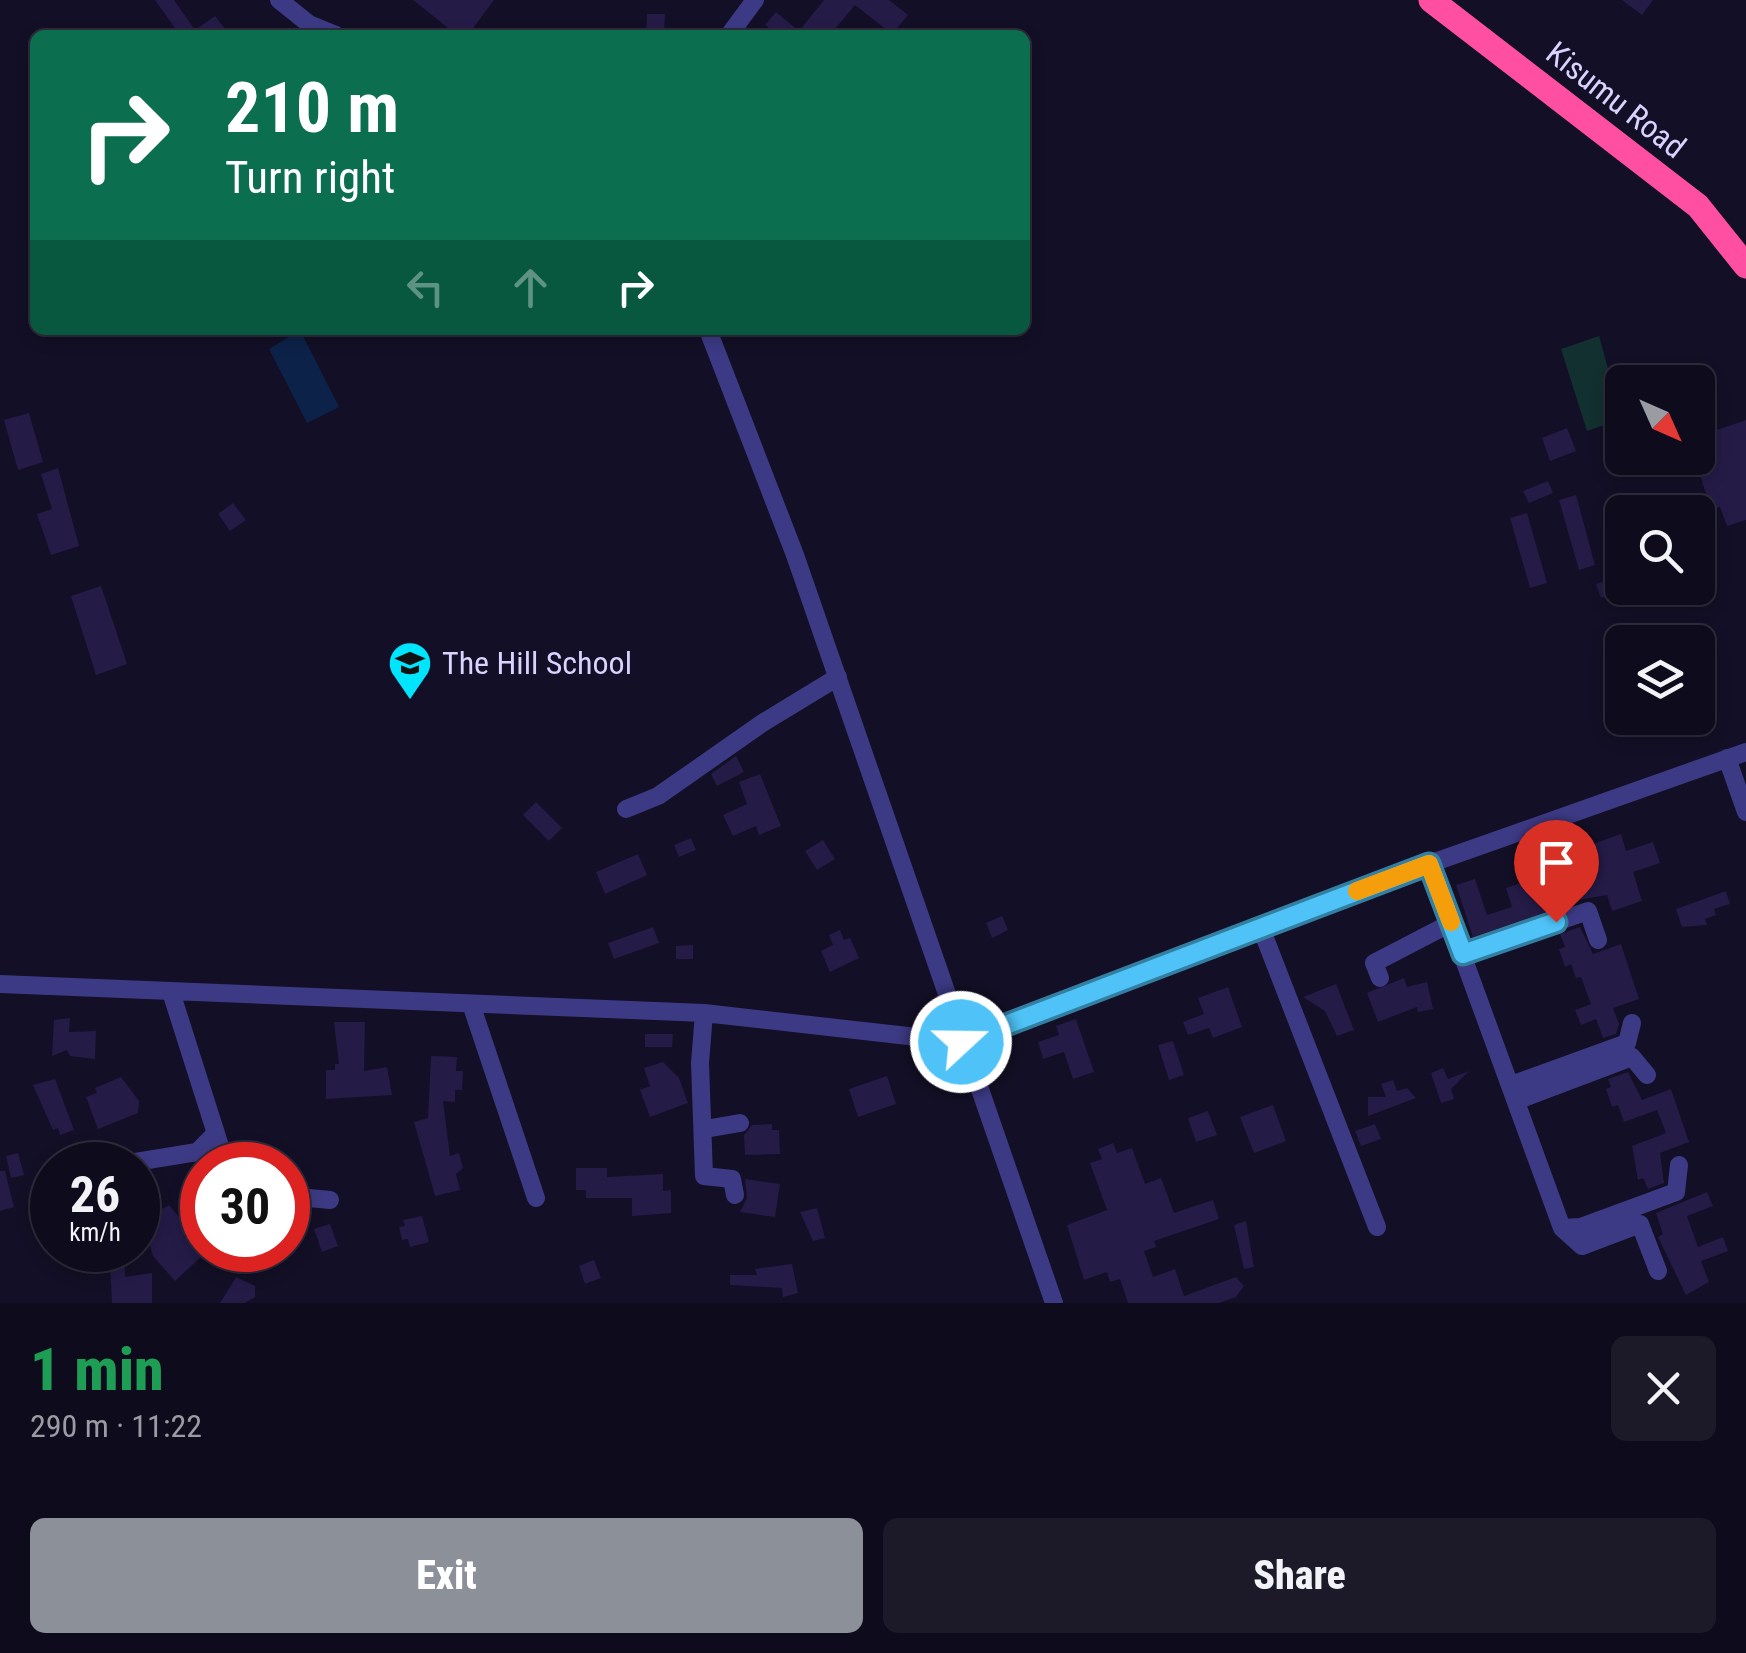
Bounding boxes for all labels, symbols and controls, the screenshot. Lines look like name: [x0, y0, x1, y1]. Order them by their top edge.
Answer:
street label: Kisumu Road: [1539, 34, 1693, 166]
text: 210 m: [225, 67, 399, 149]
icon: right: [60, 70, 190, 200]
text: Turn right: [225, 151, 395, 204]
icon: left: [398, 260, 453, 315]
icon: ahead: [503, 260, 558, 315]
icon: right: [608, 260, 663, 315]
north arrow: [1605, 365, 1715, 475]
map controls: [1605, 365, 1715, 735]
button: search: [1605, 495, 1715, 605]
button: layers: [1605, 625, 1715, 735]
school or university icon: The Hill School: [387, 640, 433, 701]
place label: The Hill School: [442, 644, 632, 682]
pin: [1514, 820, 1599, 923]
icon: arrive: [1529, 835, 1584, 890]
position arrow: [909, 990, 1013, 1094]
speed limit sign: 30: [180, 1142, 310, 1272]
text: 26: [70, 1166, 120, 1224]
text: km/h: [69, 1218, 121, 1247]
text: 1 min: [30, 1334, 164, 1405]
button: close: [1611, 1336, 1716, 1441]
text: 290 m · 11:22: [30, 1407, 202, 1445]
button: Exit: [30, 1518, 863, 1633]
button: Share: [883, 1518, 1716, 1633]

